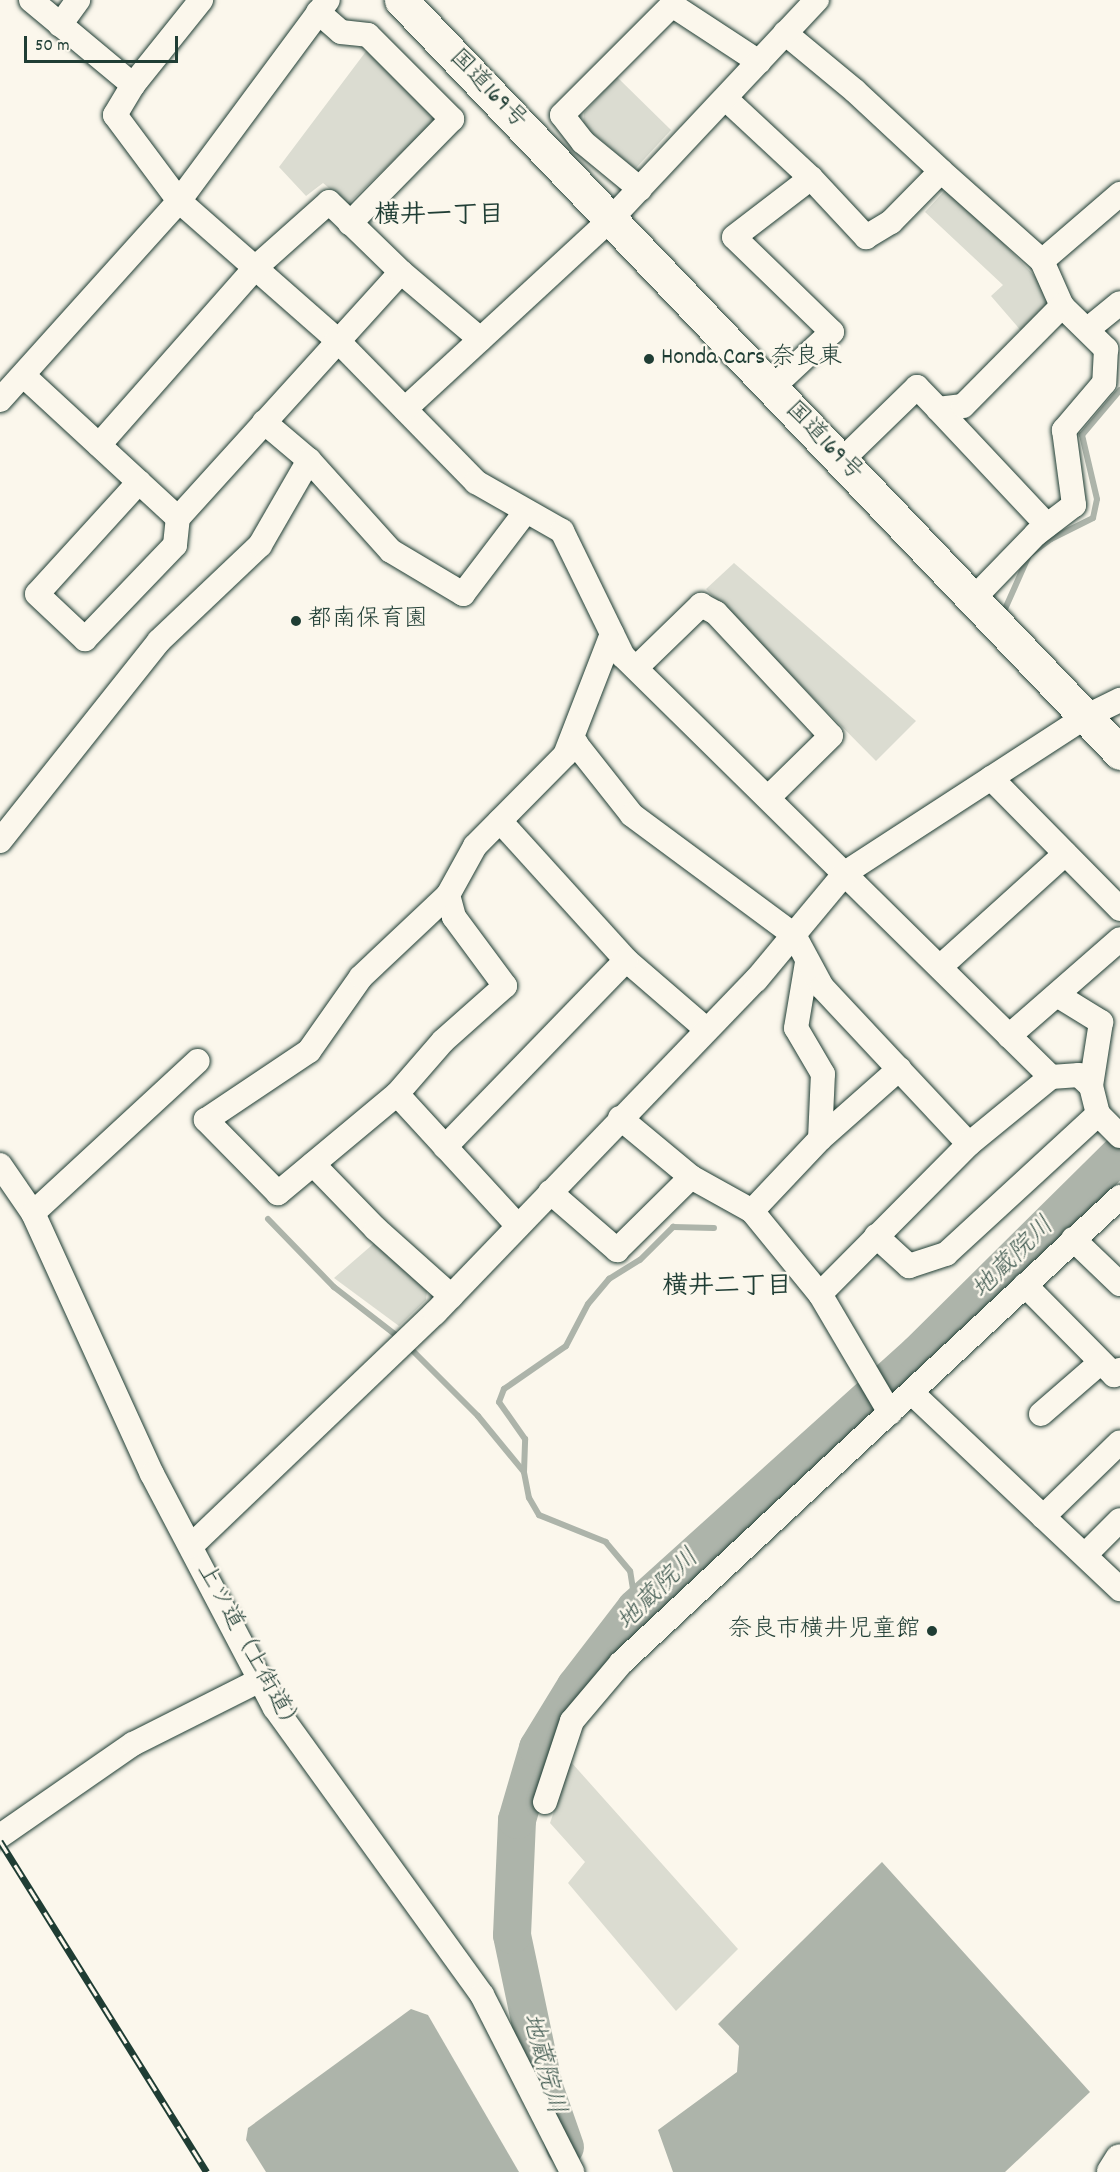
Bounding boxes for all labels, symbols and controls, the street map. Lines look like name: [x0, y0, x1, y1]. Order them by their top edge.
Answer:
scale bar: [27, 24, 182, 62]
text: 50 m: [35, 34, 70, 59]
street label: 国道169号: [442, 44, 532, 136]
district label: 横井一丁目: [374, 201, 504, 233]
place label: Honda Cars 奈良東: [661, 345, 843, 373]
marker: Honda Cars 奈良東: [642, 352, 656, 366]
street label: 国道169号: [778, 396, 868, 488]
place label: 都南保育園: [308, 607, 428, 635]
marker: 都南保育園: [289, 614, 303, 628]
water label: 地蔵院川: [966, 1211, 1062, 1307]
district label: 横井二丁目: [662, 1272, 792, 1304]
water label: 地蔵院川: [611, 1543, 707, 1639]
street label: 上ツ道（上街道）: [189, 1559, 307, 1741]
place label: 奈良市横井児童館: [728, 1617, 920, 1645]
marker: 奈良市横井児童館: [925, 1624, 939, 1638]
water label: 地蔵院川: [513, 2010, 571, 2118]

